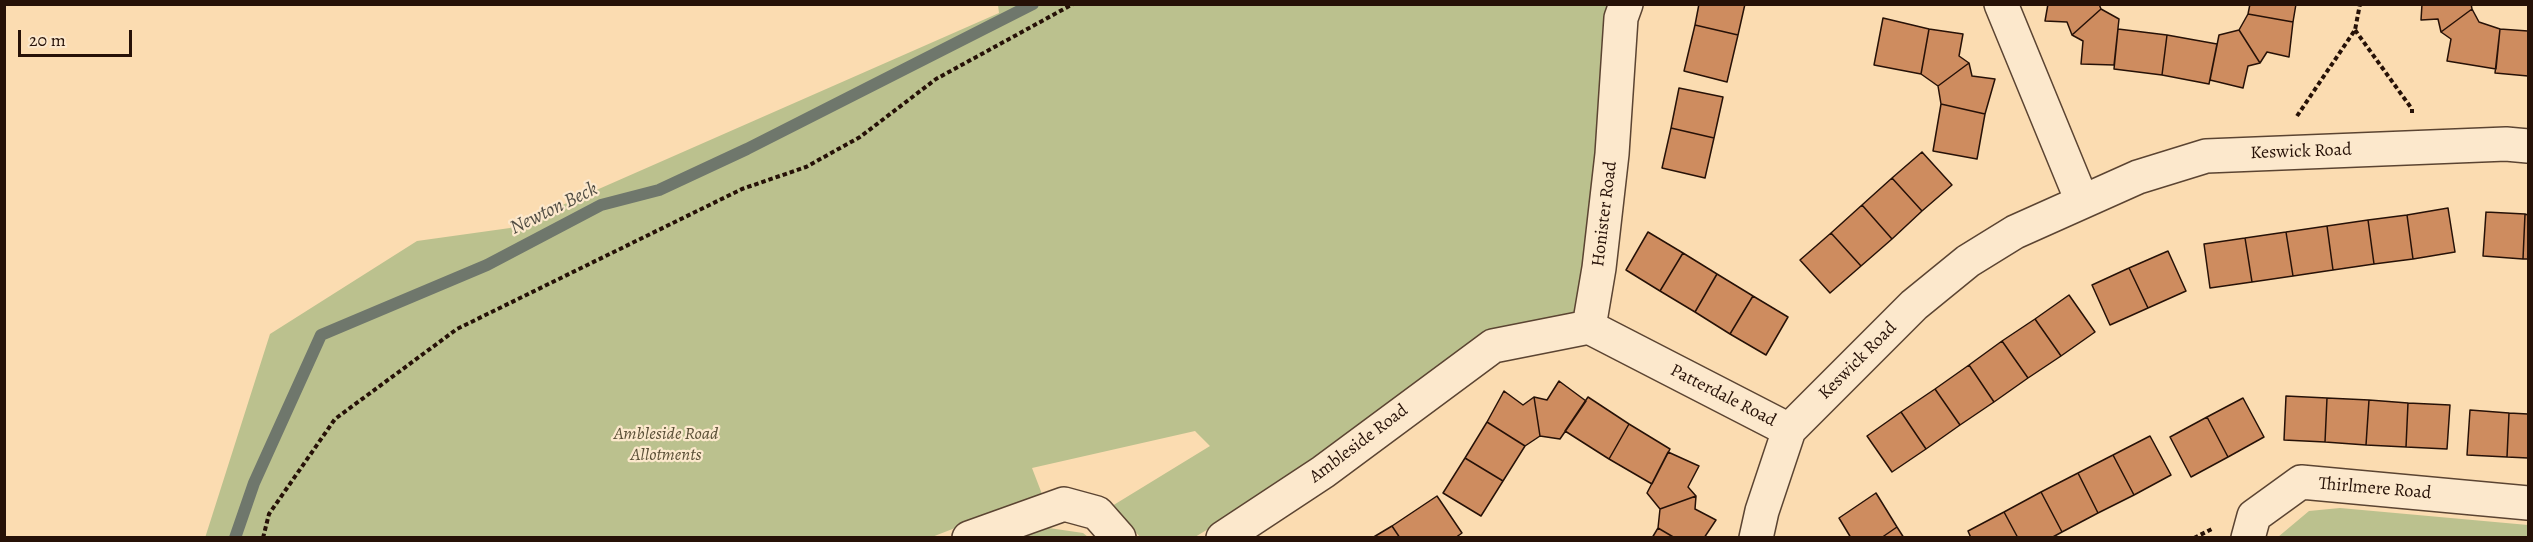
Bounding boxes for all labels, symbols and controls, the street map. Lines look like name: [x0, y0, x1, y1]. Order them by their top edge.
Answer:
scale bar: [21, 18, 135, 56]
text: 20 m: [29, 28, 66, 52]
street label: Keswick Road: [2250, 139, 2352, 165]
street label: Honister Road: [1588, 160, 1622, 268]
water label: Newton Beck: [506, 177, 602, 241]
street label: Keswick Road: [1814, 317, 1902, 405]
street label: Patterdale Road: [1666, 360, 1780, 432]
street label: Ambleside Road: [1305, 400, 1413, 488]
park label: Ambleside Road Allotments: [614, 424, 718, 466]
street label: Thirlmere Road: [2318, 473, 2432, 505]

